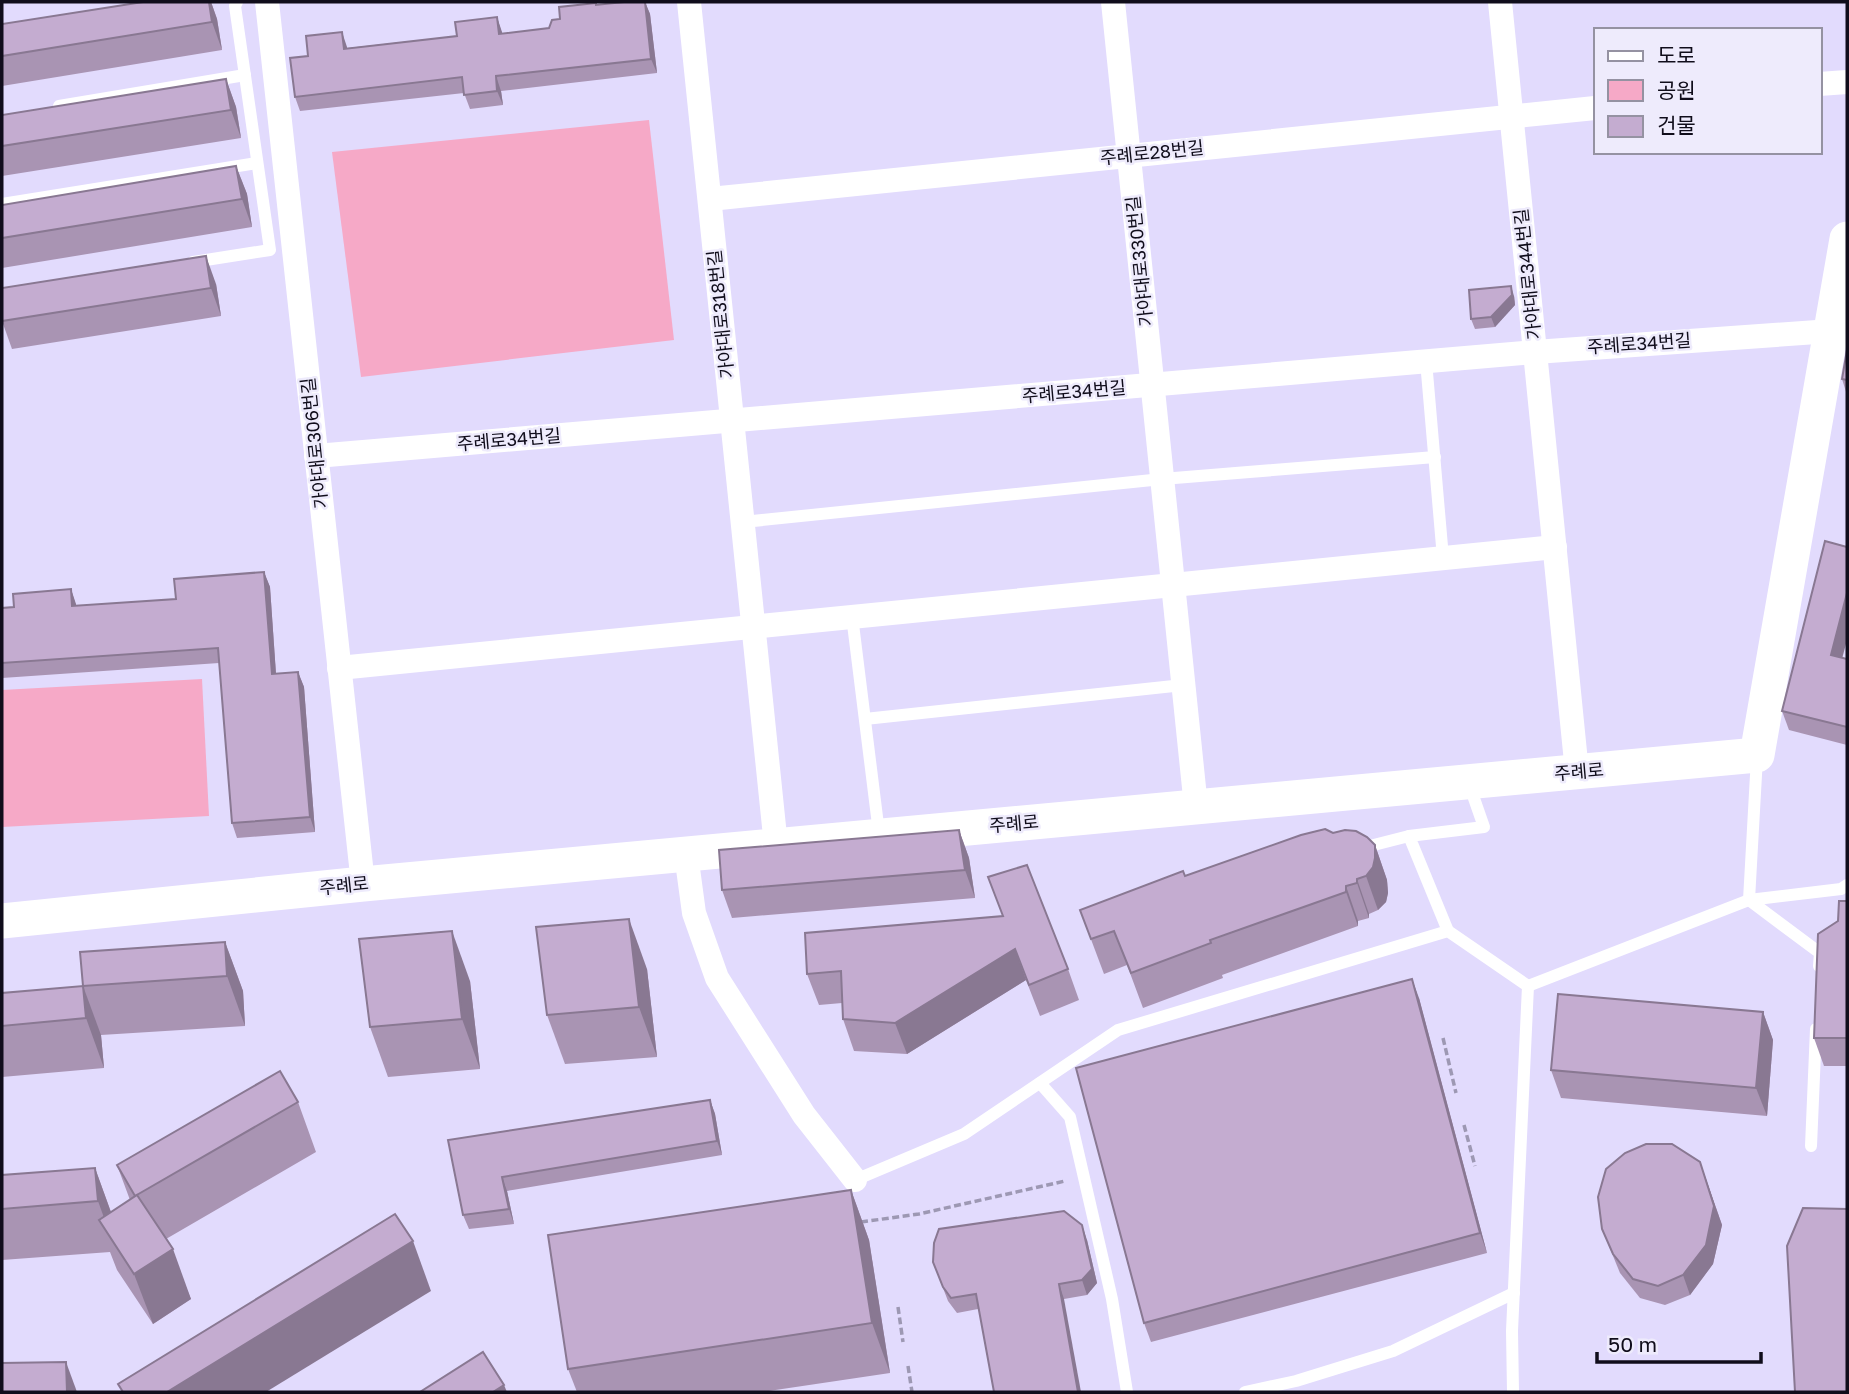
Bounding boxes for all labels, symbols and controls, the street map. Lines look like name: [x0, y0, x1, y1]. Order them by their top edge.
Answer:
legend: [1594, 28, 1821, 154]
text: 도로: [1657, 42, 1696, 68]
text: 공원: [1657, 77, 1696, 103]
text: 건물: [1657, 112, 1696, 138]
street label: 주례로28번길: [1099, 136, 1205, 168]
street label: 가야대로330번길: [1121, 195, 1157, 328]
street label: 가야대로344번길: [1509, 207, 1545, 341]
street label: 가야대로318번길: [702, 249, 738, 380]
street label: 주례로34번길: [1586, 328, 1692, 358]
street label: 주례로34번길: [1021, 375, 1127, 407]
street label: 가야대로306번길: [296, 376, 332, 510]
street label: 주례로34번길: [456, 423, 562, 455]
street label: 주례로: [1553, 758, 1605, 784]
street label: 주례로: [988, 810, 1040, 836]
street label: 주례로: [318, 871, 370, 899]
scale bar: [1597, 1320, 1762, 1364]
text: 50 m: [1608, 1331, 1657, 1357]

